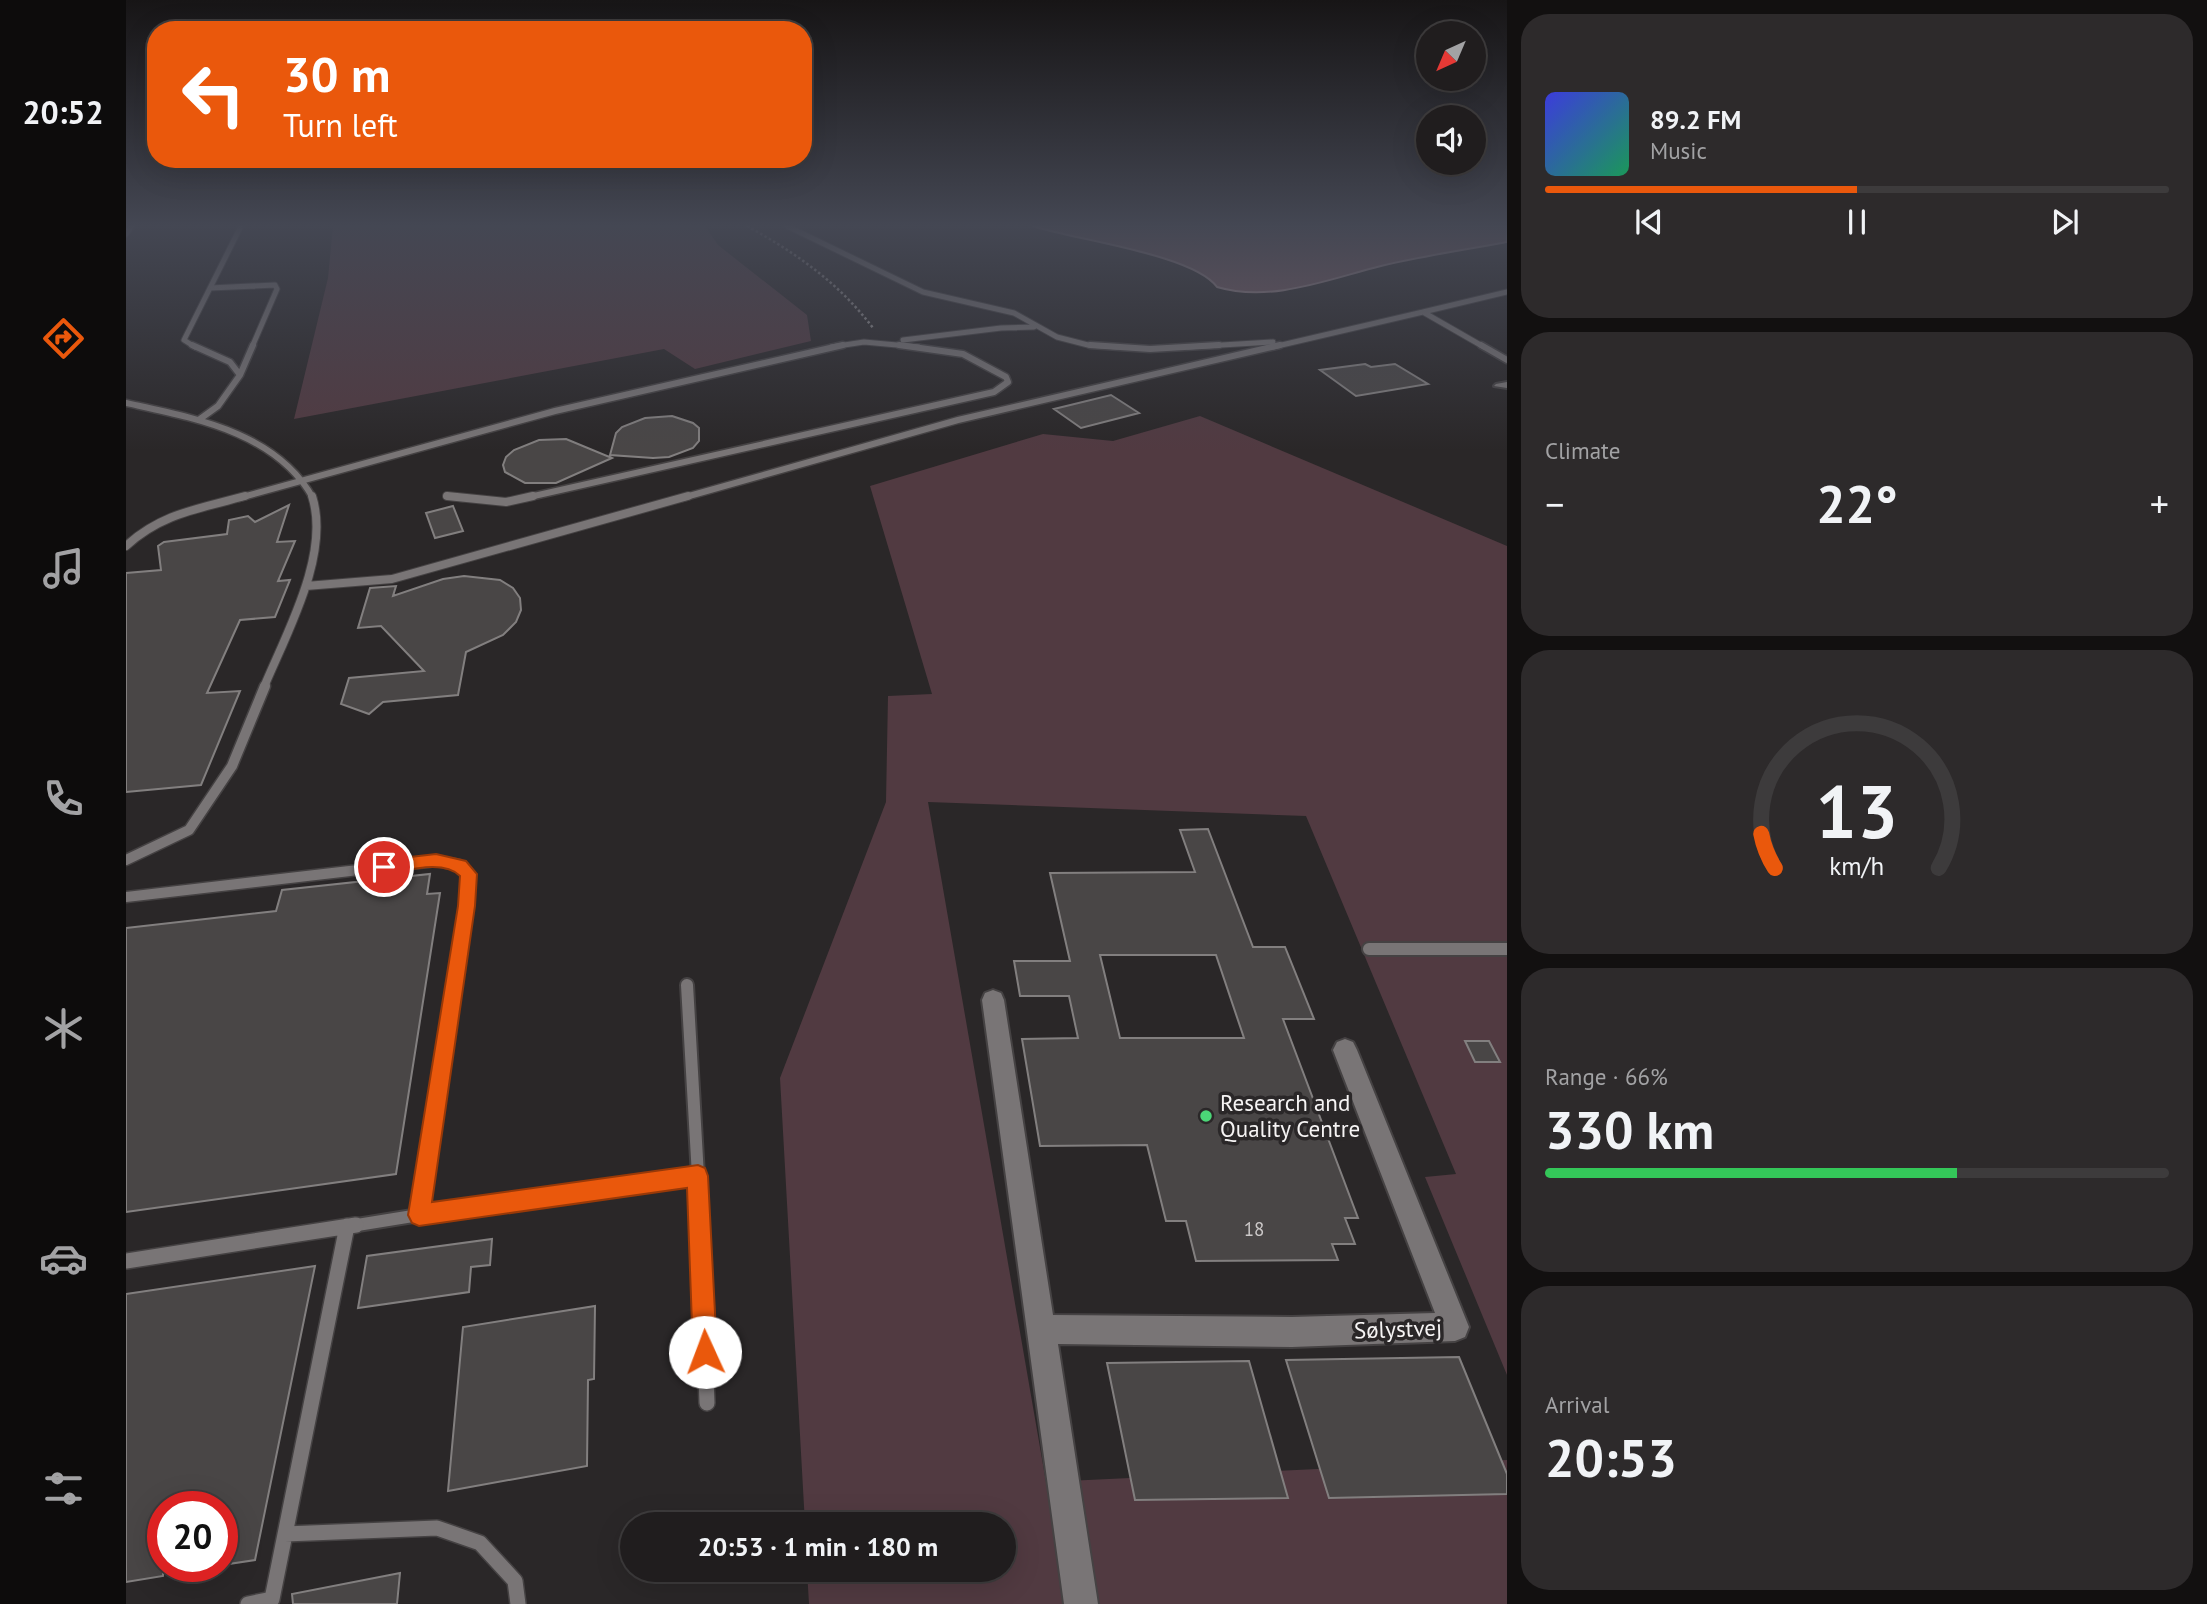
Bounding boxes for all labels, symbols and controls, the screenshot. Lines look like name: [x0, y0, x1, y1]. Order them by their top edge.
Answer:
north arrow: [1416, 21, 1486, 91]
map controls: [1416, 21, 1486, 175]
text: 30 m: [283, 42, 390, 106]
icon: left: [168, 49, 259, 140]
text: 20:52: [22, 91, 104, 133]
text: 89.2 FM: [1650, 103, 1741, 136]
text: Turn left: [283, 104, 398, 146]
button: sound: [1416, 105, 1486, 175]
text: Music: [1650, 136, 1707, 165]
icon: previous: [1630, 203, 1668, 241]
icon: pause: [1838, 203, 1876, 241]
icon: next: [2046, 203, 2084, 241]
icon: directions: [39, 314, 88, 363]
text: Climate: [1545, 436, 1620, 465]
text: 22°: [1816, 470, 1898, 537]
text: −: [1545, 479, 1564, 528]
text: +: [2150, 479, 2169, 528]
icon: music: [39, 544, 88, 593]
text: 13: [1816, 764, 1898, 858]
icon: phone: [39, 774, 88, 823]
pin: [354, 837, 414, 897]
icon: arrive: [365, 848, 403, 886]
text: km/h: [1830, 850, 1884, 882]
icon: climate: [39, 1004, 88, 1053]
text: Range · 66%: [1545, 1062, 1668, 1091]
place label: Research and Quality Centre: [1220, 1088, 1360, 1143]
text: 330 km: [1545, 1096, 1714, 1163]
marker: Research and Quality Centre: [1198, 1108, 1214, 1124]
house number: 18: [1244, 1217, 1264, 1241]
icon: car: [39, 1234, 88, 1283]
street label: Sølystvej: [1353, 1312, 1443, 1345]
position arrow: [668, 1315, 742, 1389]
text: Arrival: [1545, 1390, 1609, 1419]
text: 20:53: [1545, 1424, 1677, 1491]
icon: filters: [39, 1464, 88, 1513]
speed limit sign: 20: [147, 1491, 238, 1582]
text: 20:53 · 1 min · 180 m: [698, 1530, 938, 1563]

